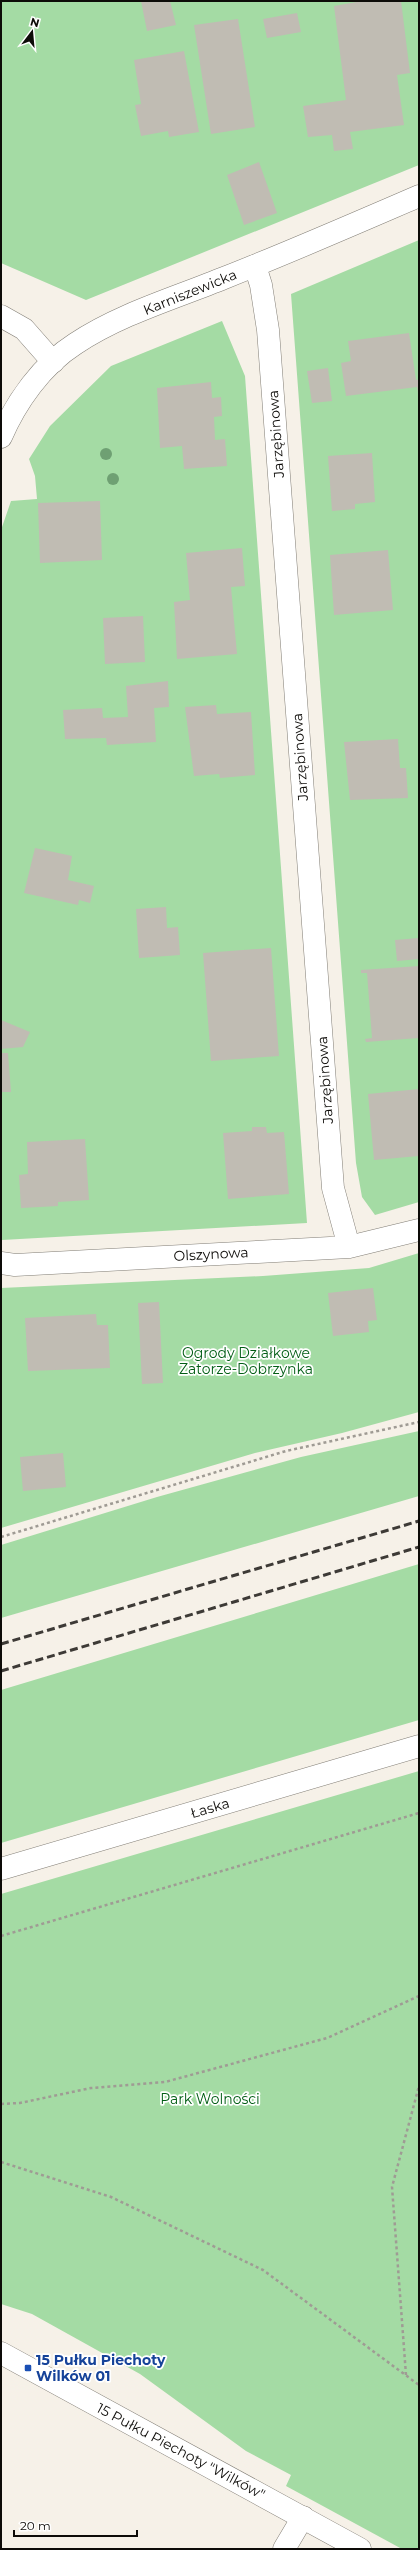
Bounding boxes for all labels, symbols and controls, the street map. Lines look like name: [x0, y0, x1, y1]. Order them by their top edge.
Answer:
north arrow: [12, 12, 52, 52]
text: N: [29, 14, 41, 30]
street label: Karniszewicka: [141, 265, 239, 319]
street label: Jarzębinowa: [264, 389, 288, 480]
street label: Jarzębinowa: [288, 712, 312, 803]
street label: Jarzębinowa: [313, 1035, 337, 1126]
street label: Olszynowa: [173, 1243, 249, 1265]
park label: Ogrody Działkowe Zatorze-Dobrzynka: [179, 1344, 313, 1378]
street label: Łaska: [188, 1794, 232, 1822]
park label: Park Wolności: [160, 2090, 260, 2108]
place label: 15 Pułku Piechoty Wilków 01: [36, 2351, 166, 2385]
marker: 15 Pułku Piechoty Wilków 01: [23, 2363, 33, 2373]
street label: 15 Pułku Piechoty "Wilków": [94, 2399, 268, 2503]
scale bar: [14, 2512, 137, 2538]
text: 20 m: [20, 2518, 51, 2533]

